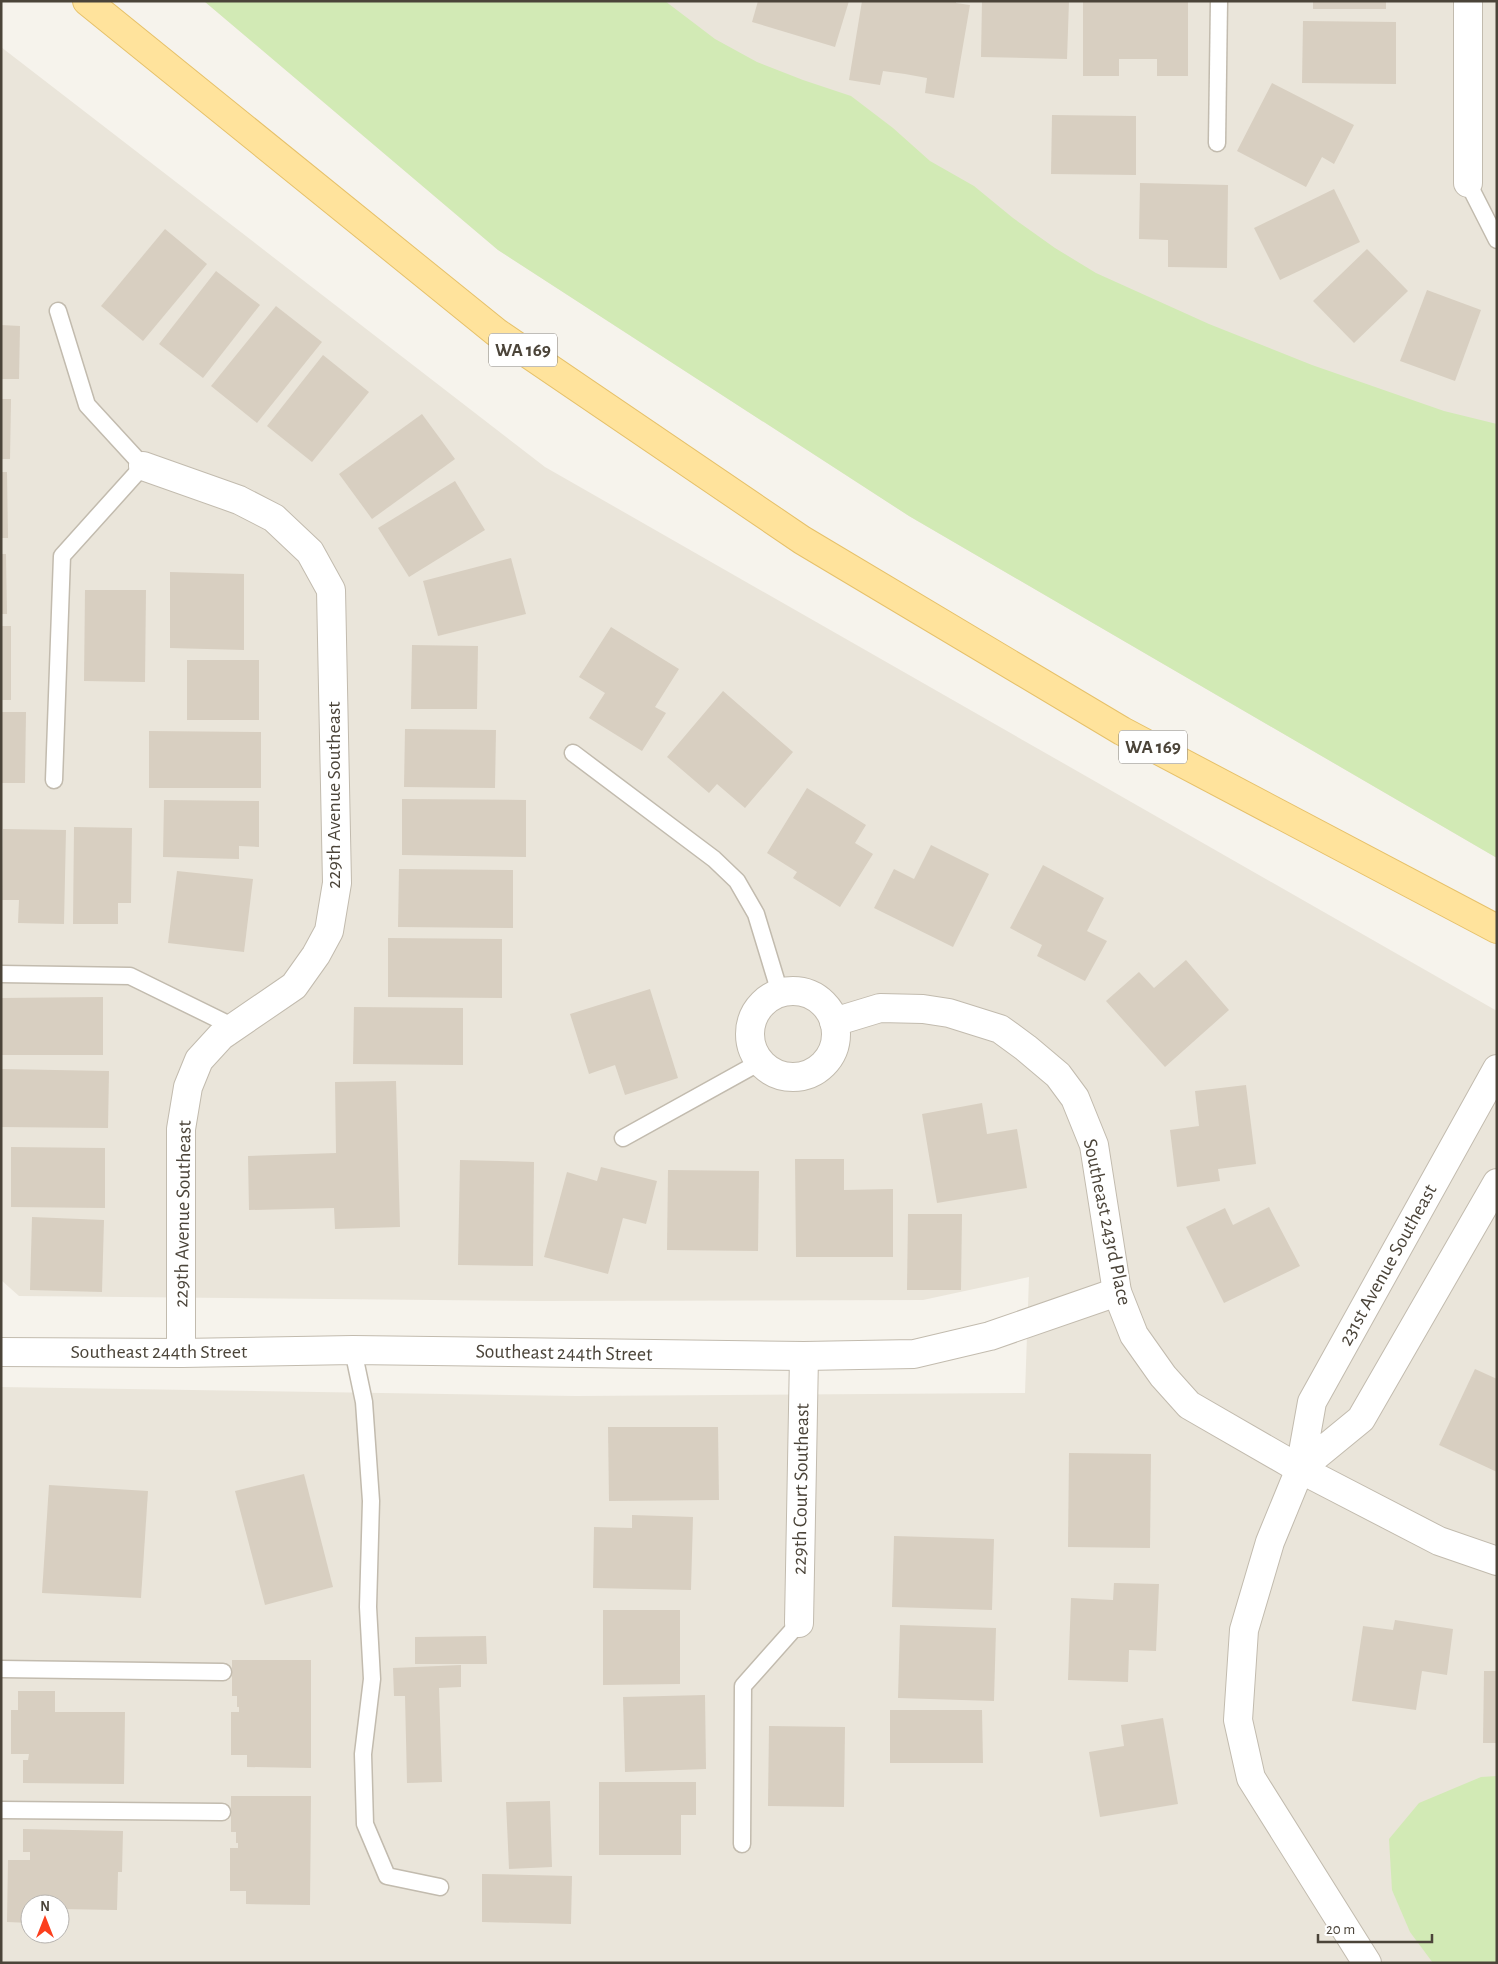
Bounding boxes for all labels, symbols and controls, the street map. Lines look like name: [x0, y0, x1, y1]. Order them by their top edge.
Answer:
road number: WA 169: [489, 334, 557, 366]
street label: 229th Avenue Southeast: [324, 701, 344, 889]
road number: WA 169: [1119, 730, 1187, 764]
street label: 229th Avenue Southeast: [171, 1120, 195, 1308]
street label: Southeast 243rd Place: [1080, 1137, 1134, 1307]
street label: 231st Avenue Southeast: [1335, 1180, 1441, 1349]
street label: Southeast 244th Street: [475, 1341, 653, 1365]
street label: Southeast 244th Street: [71, 1342, 248, 1362]
street label: 229th Court Southeast: [790, 1402, 813, 1575]
north arrow: [20, 1894, 70, 1944]
text: N: [40, 1900, 50, 1914]
scale bar: [1318, 1912, 1432, 1944]
text: 20 m: [1326, 1922, 1355, 1937]

